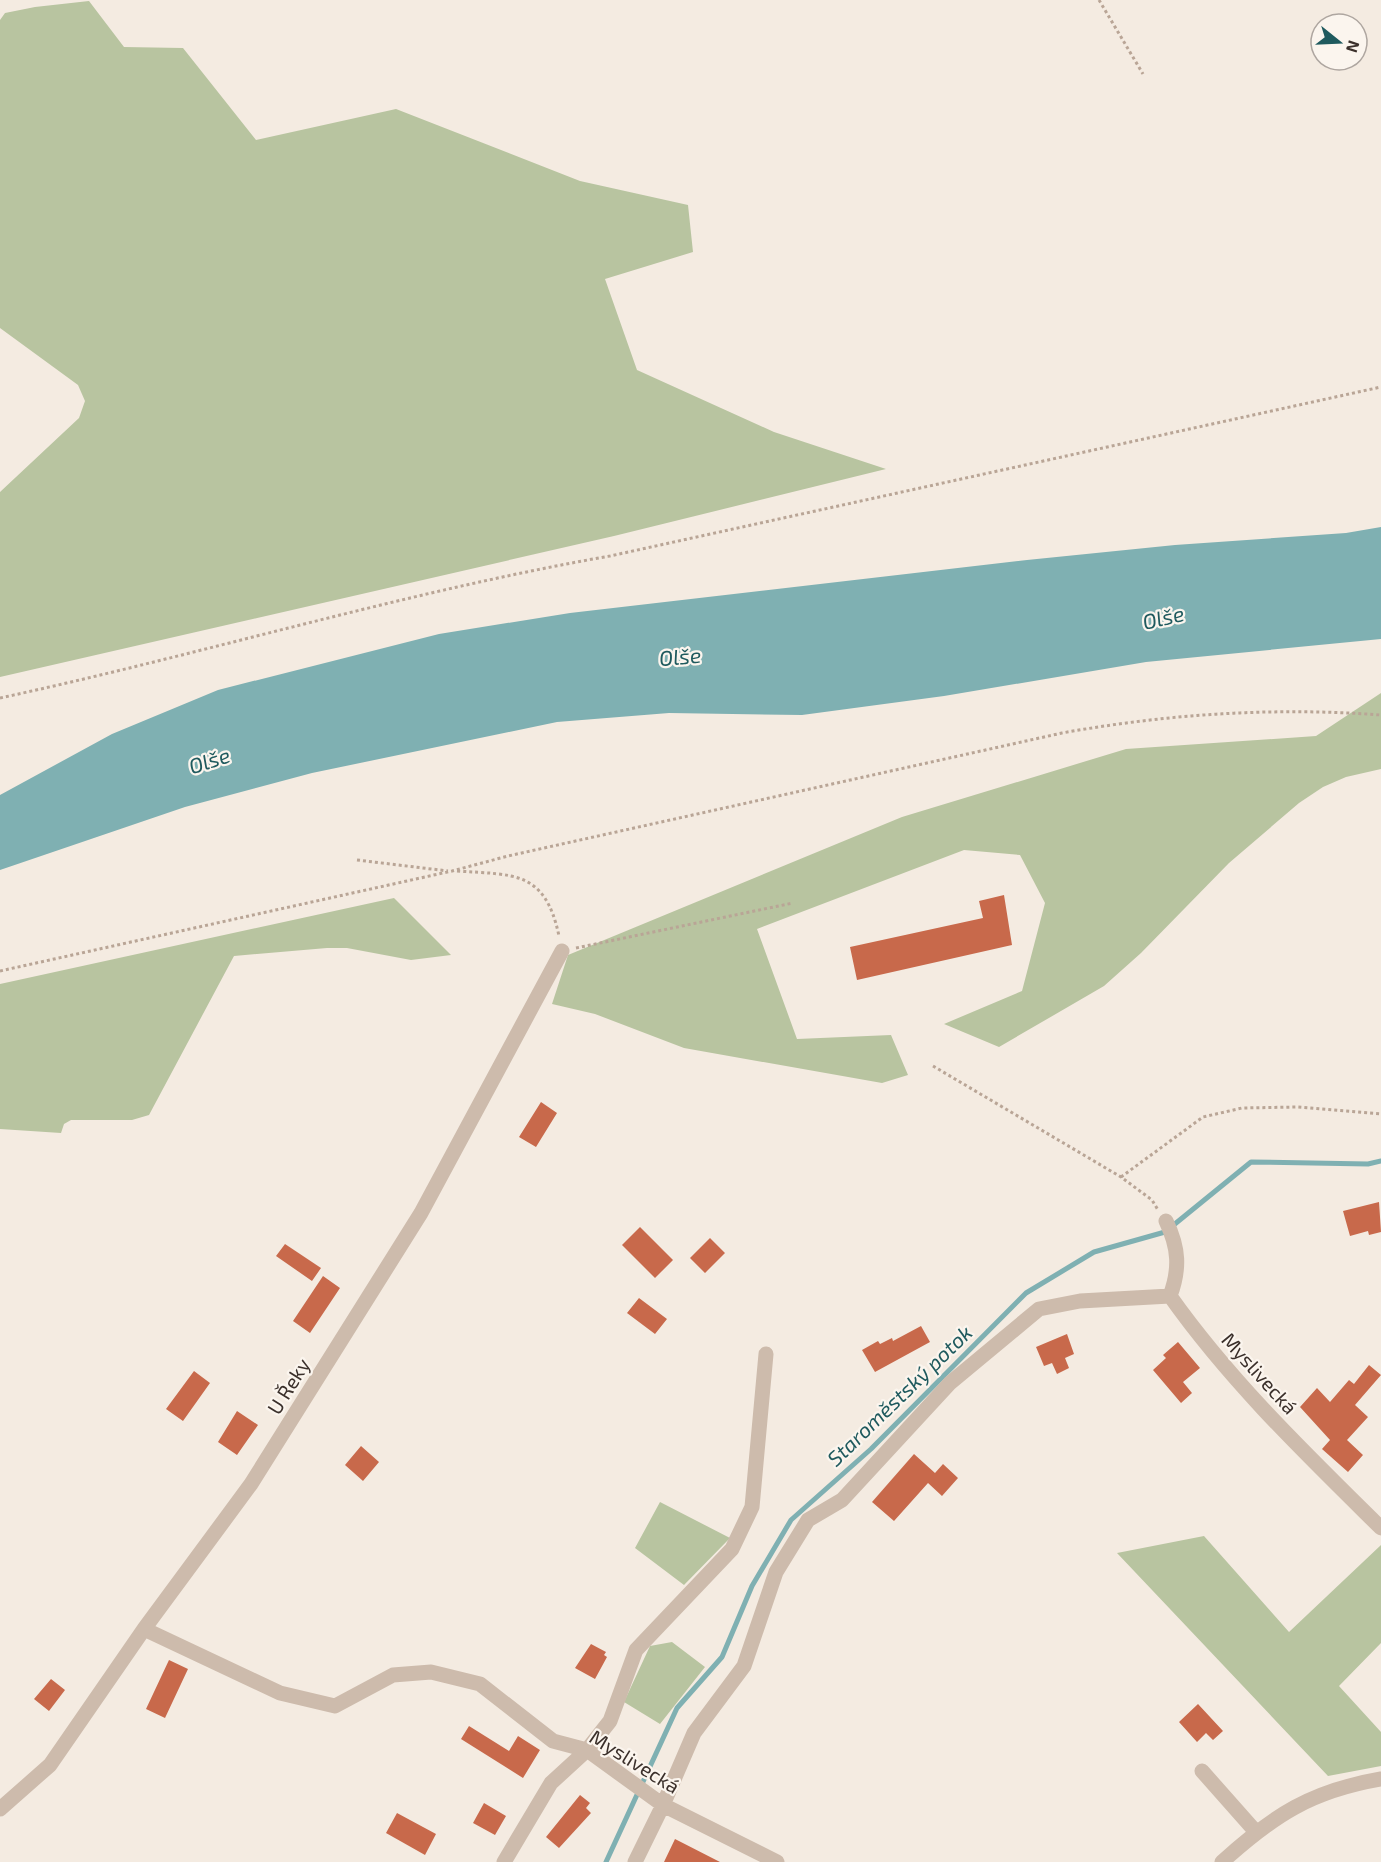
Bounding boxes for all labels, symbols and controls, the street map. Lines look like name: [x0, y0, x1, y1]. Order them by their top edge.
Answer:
north arrow: [1309, 12, 1369, 72]
text: N: [1343, 38, 1365, 55]
water label: Olše: [1140, 600, 1186, 634]
water label: Olše: [658, 642, 702, 670]
water label: Olše: [185, 742, 233, 778]
water label: Staroměstský potok: [821, 1319, 977, 1471]
street label: Myslivecká: [1217, 1327, 1303, 1419]
street label: U Řeky: [262, 1353, 315, 1418]
street label: Myslivecká: [586, 1724, 684, 1798]

